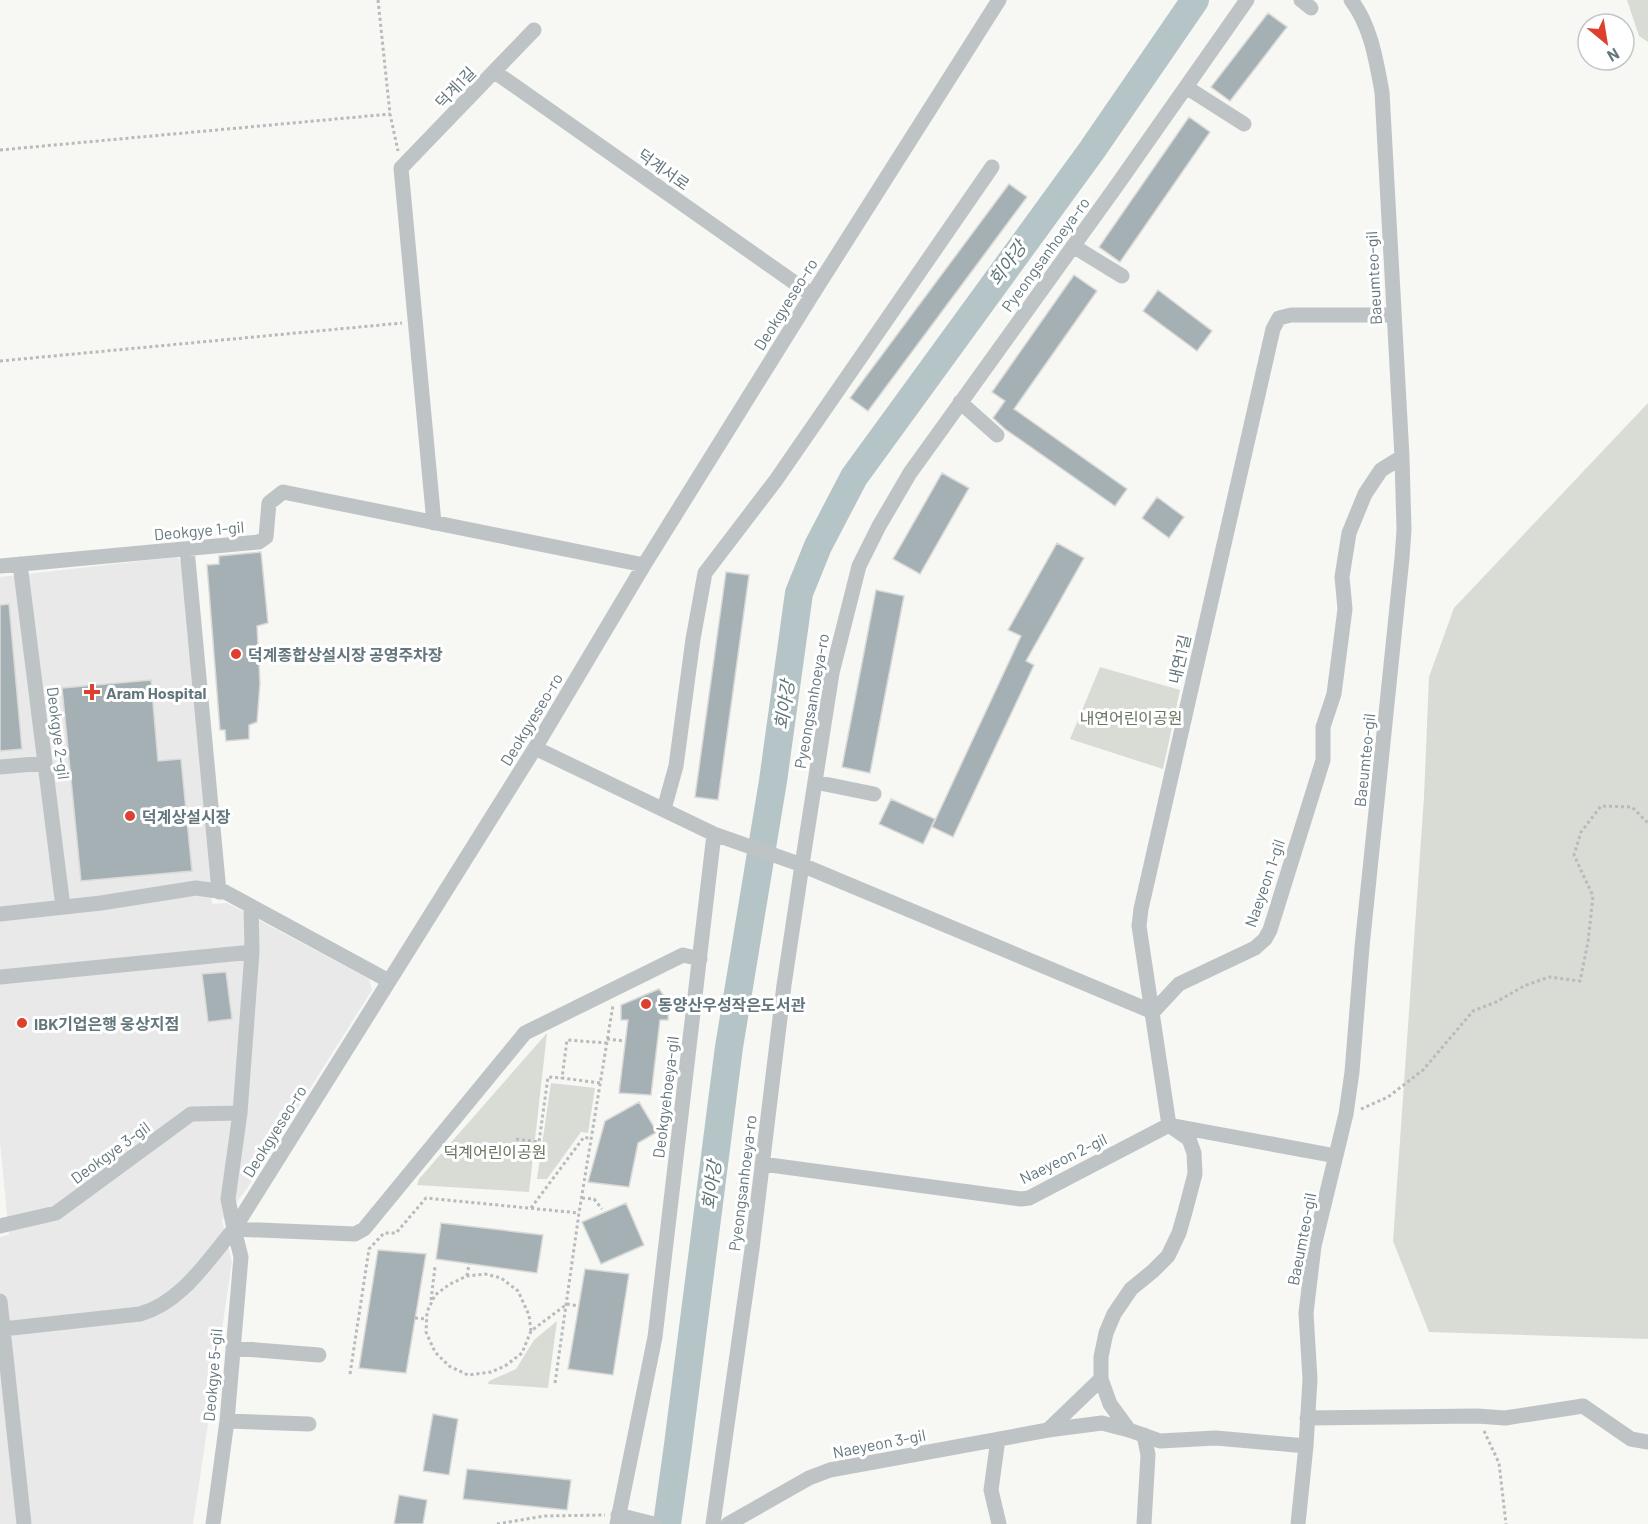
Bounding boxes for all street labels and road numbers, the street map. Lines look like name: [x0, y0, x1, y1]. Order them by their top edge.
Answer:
street label: 덕계1길: [431, 63, 479, 111]
street label: 덕계서로: [634, 144, 694, 194]
street label: Pyeongsanhoeya-ro: [997, 193, 1093, 315]
street label: Baeumteo-gil: [1361, 231, 1385, 325]
street label: Deokgyeseo-ro: [749, 255, 821, 353]
street label: Deokgye 1-gil: [153, 517, 245, 543]
street label: Pyeongsanhoeya-ro: [790, 632, 832, 770]
street label: 내연1길: [1164, 633, 1194, 685]
street label: Deokgyeseo-ro: [496, 669, 566, 769]
street label: Deokgye 2-gil: [44, 685, 74, 781]
street label: Baeumteo-gil: [1350, 712, 1378, 808]
street label: Naeyeon 1-gil: [1240, 837, 1288, 929]
street label: Deokgyehoeya-gil: [648, 1035, 682, 1159]
street label: Deokgyeseo-ro: [238, 1082, 310, 1180]
street label: Pyeongsanhoeya-ro: [724, 1114, 760, 1252]
street label: Deokgye 3-gil: [67, 1117, 153, 1187]
street label: Naeyeon 2-gil: [1016, 1129, 1110, 1187]
street label: Baeumteo-gil: [1283, 1191, 1319, 1287]
street label: Deokgye 5-gil: [198, 1328, 226, 1422]
street label: Naeyeon 3-gil: [831, 1425, 927, 1461]

